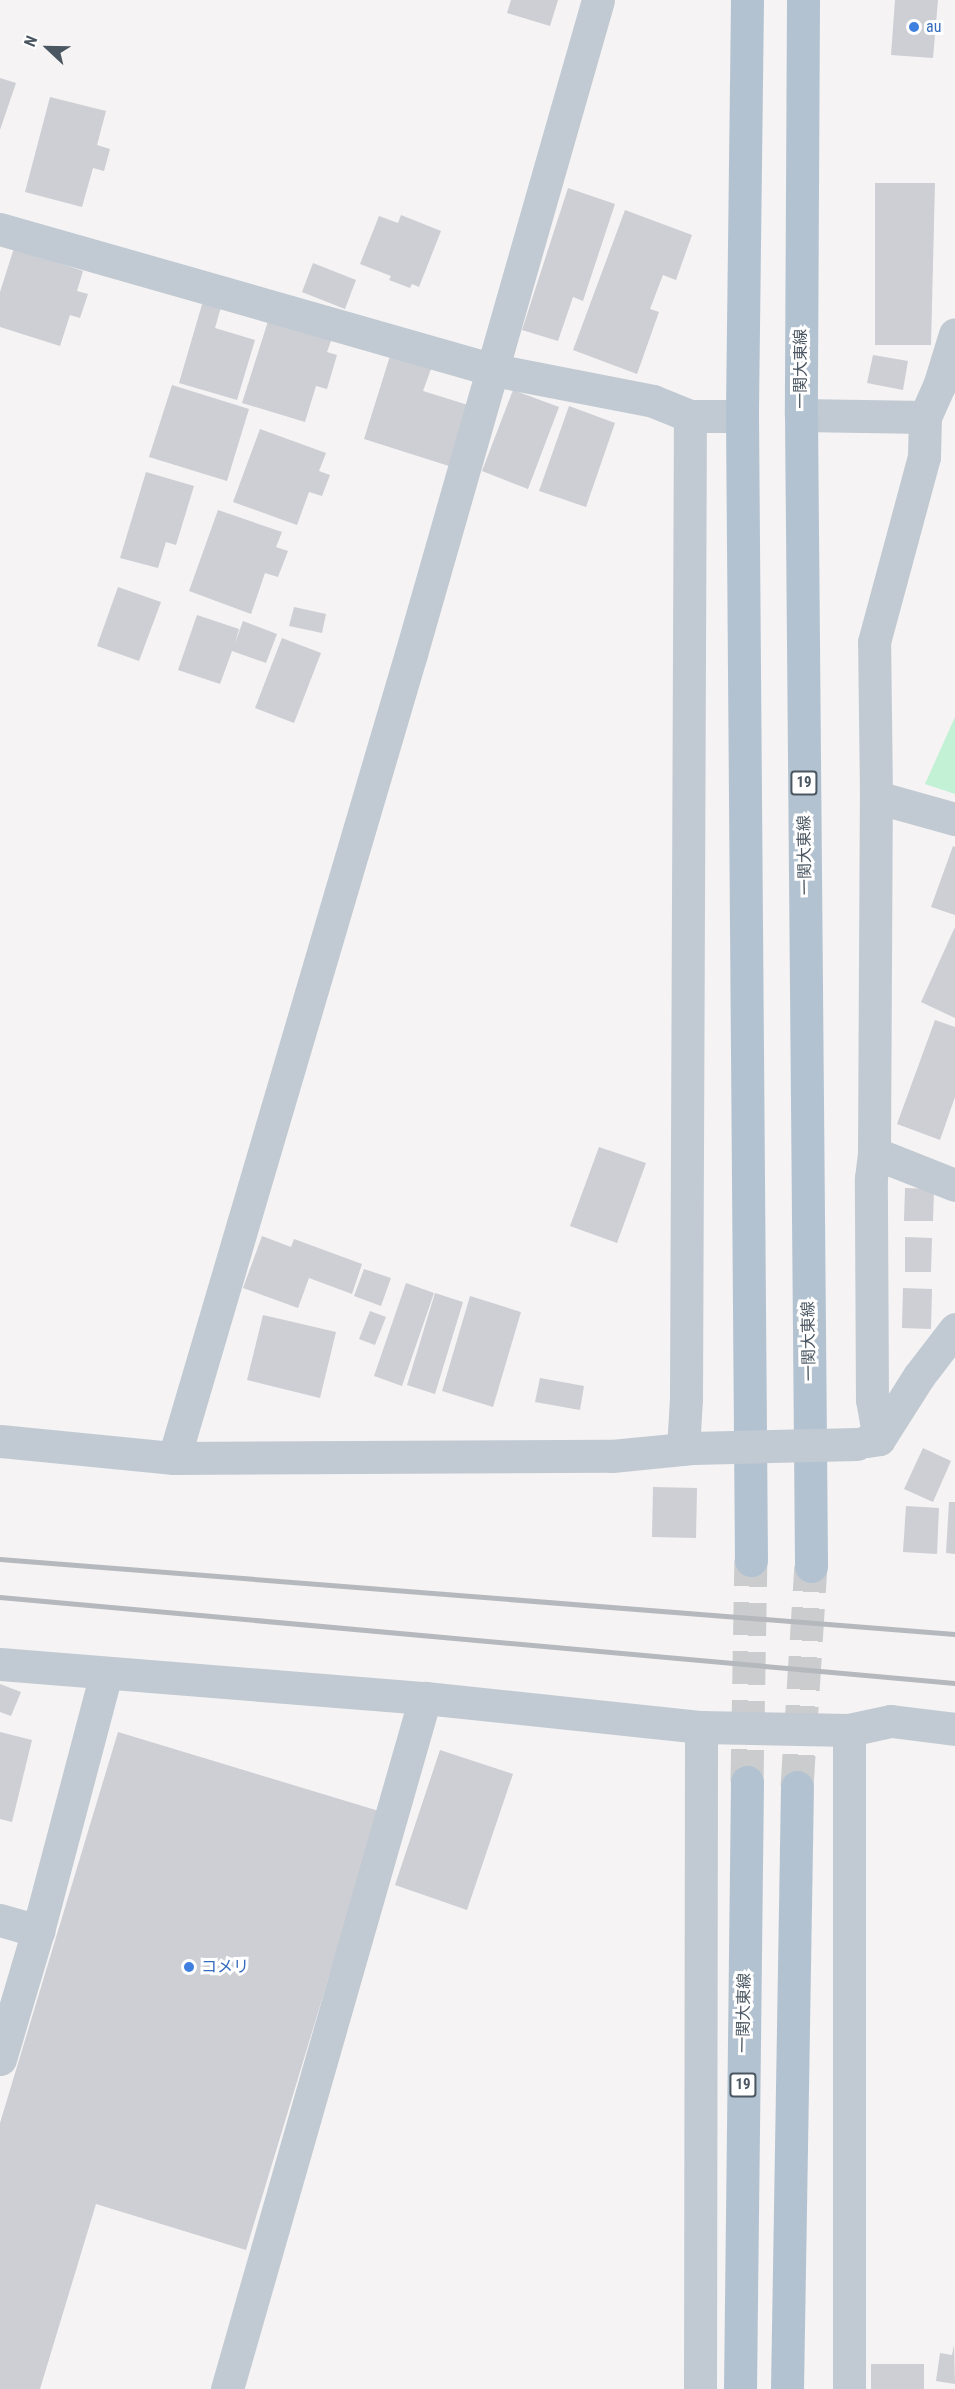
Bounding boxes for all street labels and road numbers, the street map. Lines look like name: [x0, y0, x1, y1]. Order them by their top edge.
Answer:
street label: 一関大東線: [791, 329, 811, 409]
road number: 19: [789, 771, 819, 795]
street label: 一関大東線: [795, 815, 815, 895]
street label: 一関大東線: [799, 1301, 819, 1381]
street label: 一関大東線: [734, 1973, 754, 2053]
road number: 19: [728, 2073, 758, 2097]

